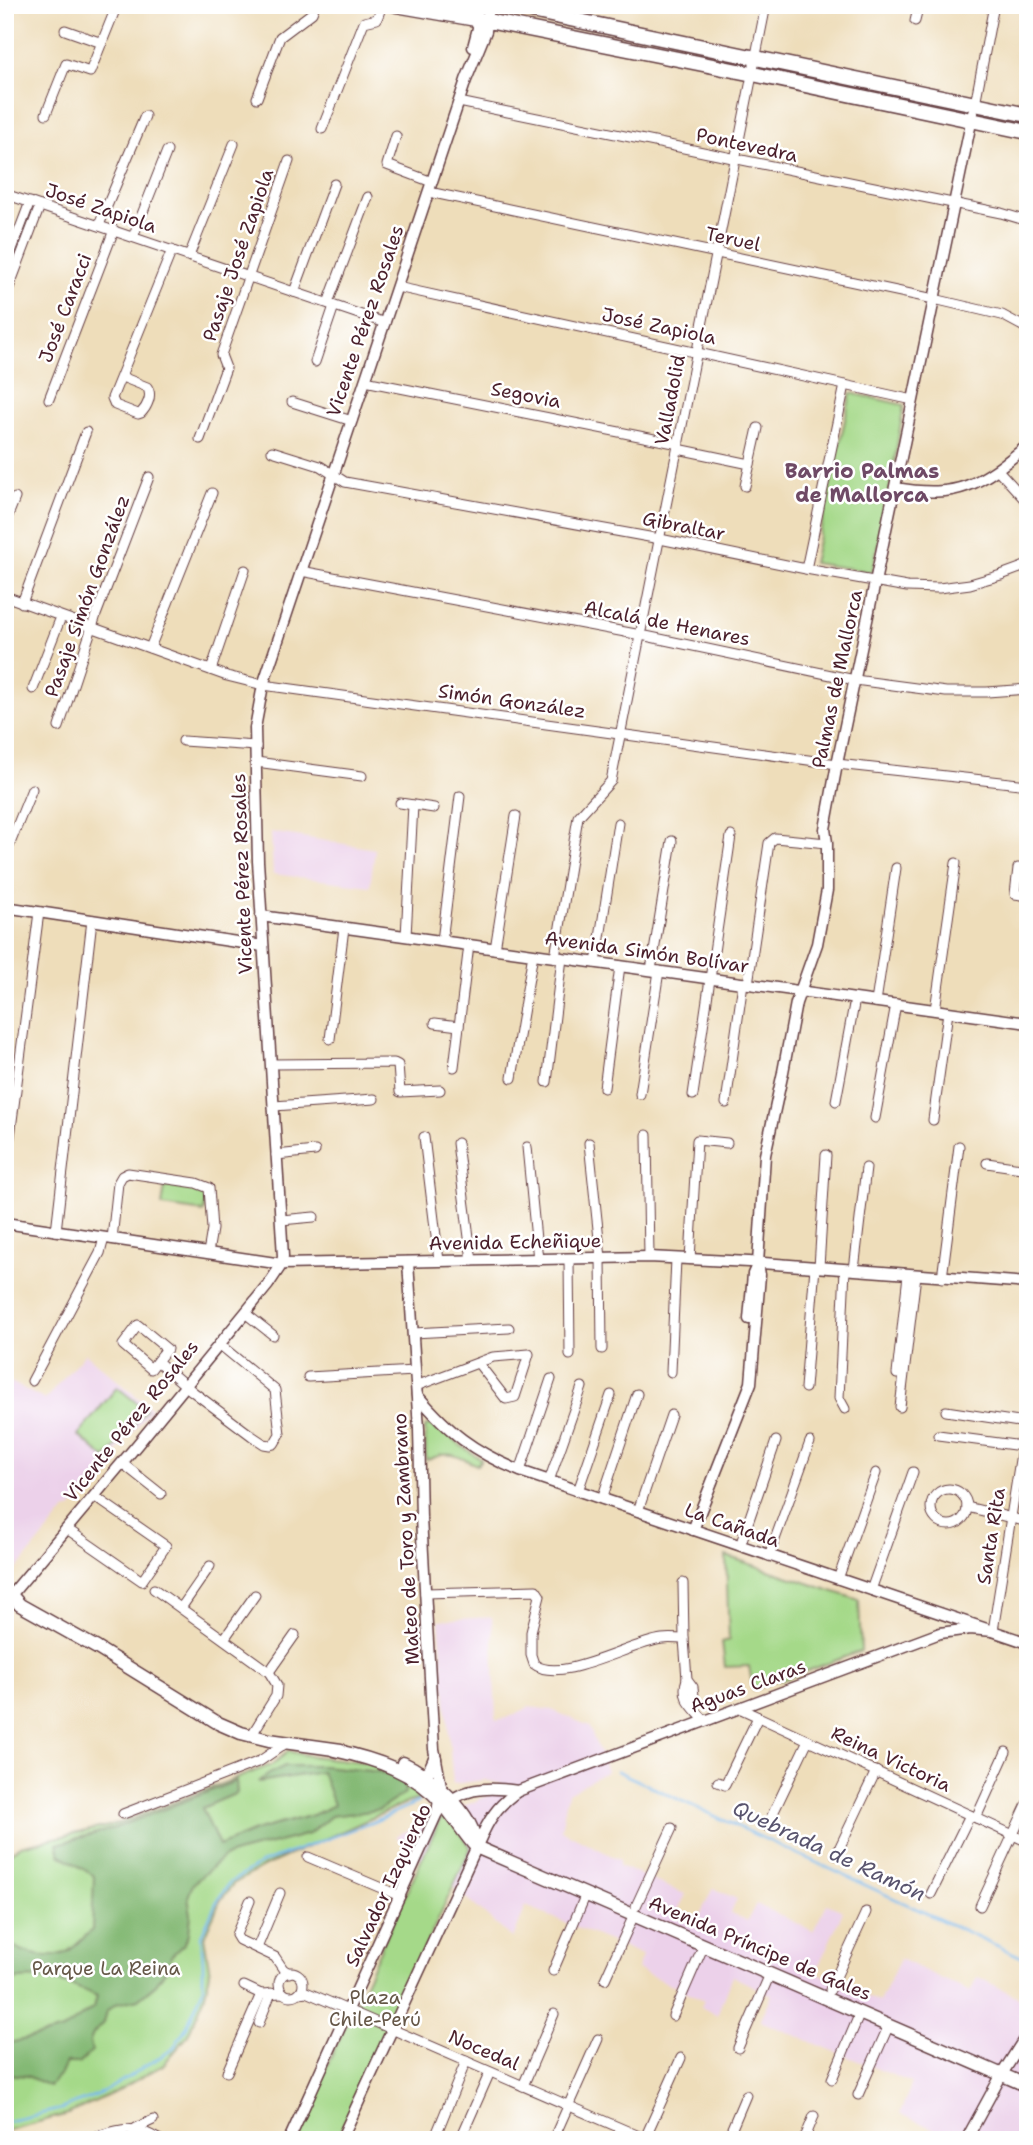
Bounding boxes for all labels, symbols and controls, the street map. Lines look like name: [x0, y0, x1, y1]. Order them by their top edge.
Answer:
street label: Pontevedra: [694, 122, 800, 168]
street label: Pasaje José Zapiola: [197, 165, 279, 345]
street label: José Zapiola: [42, 177, 160, 239]
street label: Teruel: [703, 221, 763, 257]
street label: Vicente Pérez Rosales: [320, 222, 410, 420]
street label: José Caracci: [33, 250, 97, 366]
street label: José Zapiola: [600, 302, 719, 350]
street label: Valladolid: [649, 352, 691, 448]
street label: Segovia: [489, 376, 563, 414]
district label: Barrio Palmas de Mallorca: [785, 457, 939, 509]
street label: Pasaje Simón González: [39, 491, 135, 701]
street label: Gibraltar: [640, 506, 728, 546]
street label: Palmas de Mallorca: [806, 587, 868, 771]
street label: Alcalá de Henares: [582, 595, 752, 651]
street label: Simón González: [437, 678, 587, 724]
street label: Vicente Pérez Rosales: [226, 773, 258, 975]
street label: Avenida Simón Bolívar: [543, 925, 751, 979]
street label: Avenida Echeñique: [428, 1228, 602, 1256]
street label: Vicente Pérez Rosales: [58, 1335, 204, 1507]
street label: Mateo de Toro y Zambrano: [387, 1412, 425, 1666]
street label: Santa Rita: [971, 1486, 1011, 1586]
street label: La Cañada: [681, 1497, 783, 1553]
street label: Aguas Claras: [687, 1653, 809, 1719]
street label: Reina Victoria: [827, 1720, 955, 1798]
water label: Quebrada de Ramón: [728, 1794, 930, 1908]
street label: Salvador Izquierdo: [339, 1799, 437, 1971]
street label: Avenida Príncipe de Gales: [645, 1890, 875, 2006]
park label: Parque La Reina: [32, 1956, 181, 1981]
park label: Plaza Chile-Perú: [329, 1985, 421, 2032]
street label: Nocedal: [445, 2024, 524, 2076]

